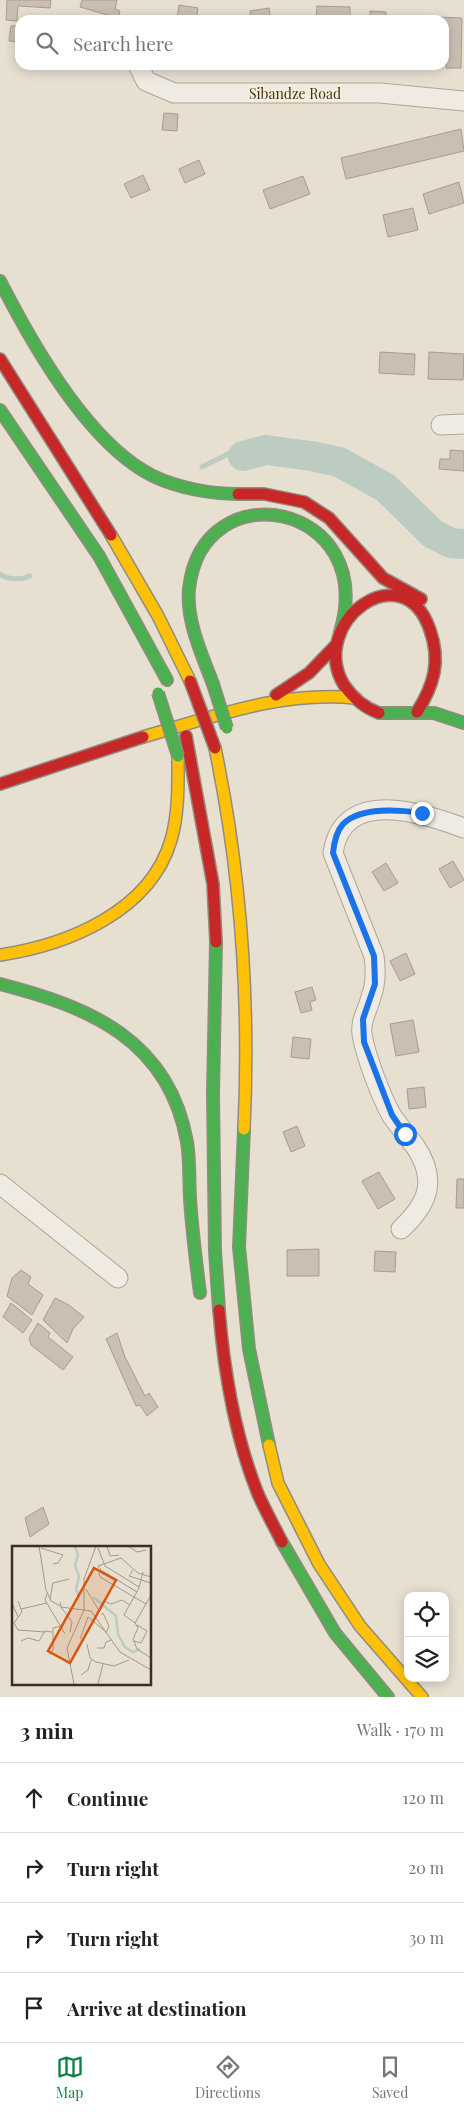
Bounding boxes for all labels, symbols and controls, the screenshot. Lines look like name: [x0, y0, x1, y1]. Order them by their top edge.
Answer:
search box: [15, 15, 449, 70]
icon: search: [33, 29, 61, 57]
text: Search here: [73, 30, 173, 56]
street label: Sibandze Road: [249, 84, 341, 103]
route end: [411, 802, 434, 825]
route start: [394, 1123, 417, 1146]
inset map: [12, 1546, 151, 1684]
map controls: [404, 1592, 449, 1682]
button: locate: [404, 1592, 449, 1637]
button: layers: [404, 1637, 449, 1682]
text: 3 min: [20, 1716, 74, 1744]
text: Walk · 170 m: [357, 1719, 444, 1740]
icon: ahead: [20, 1784, 48, 1812]
text: Continue: [67, 1785, 148, 1811]
text: 120 m: [403, 1787, 444, 1808]
icon: right: [20, 1854, 48, 1882]
text: Turn right: [67, 1855, 159, 1881]
text: 20 m: [409, 1857, 444, 1878]
icon: right: [20, 1924, 48, 1952]
text: Turn right: [67, 1925, 159, 1951]
text: 30 m: [409, 1927, 444, 1948]
icon: arrive: [20, 1994, 48, 2022]
text: Arrive at destination: [67, 1995, 247, 2021]
tab: Map: [56, 2053, 84, 2102]
tab: Directions: [195, 2053, 261, 2102]
tab: Saved: [372, 2053, 408, 2102]

